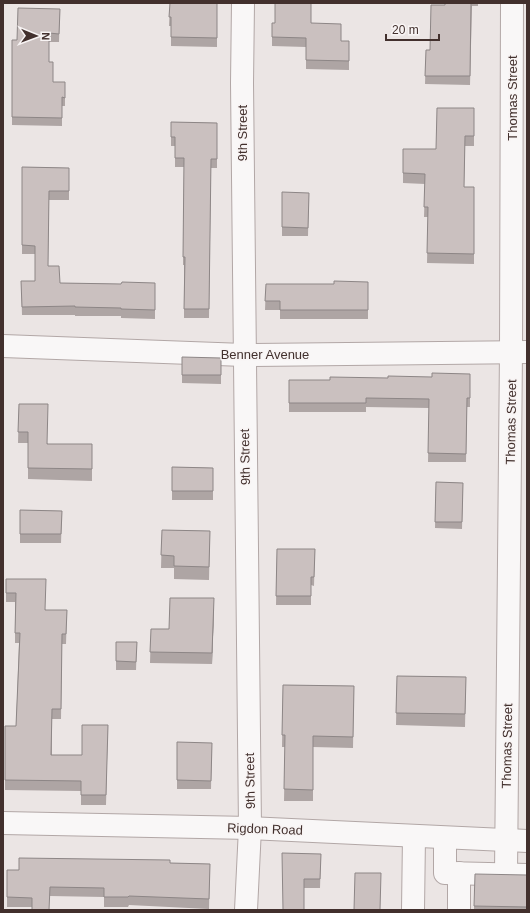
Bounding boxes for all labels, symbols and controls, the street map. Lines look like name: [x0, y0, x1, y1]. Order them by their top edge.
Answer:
north arrow: [16, 16, 56, 56]
scale bar: [386, 16, 439, 42]
text: 20 m: [392, 23, 419, 37]
text: N: [40, 32, 52, 40]
street label: Thomas Street: [505, 55, 520, 141]
street label: 9th Street: [235, 104, 250, 161]
street label: Benner Avenue: [221, 347, 309, 362]
street label: Thomas Street: [503, 379, 519, 465]
street label: 9th Street: [237, 428, 253, 485]
street label: Thomas Street: [499, 703, 515, 789]
street label: 9th Street: [242, 752, 258, 809]
street label: Rigdon Road: [227, 820, 303, 838]

